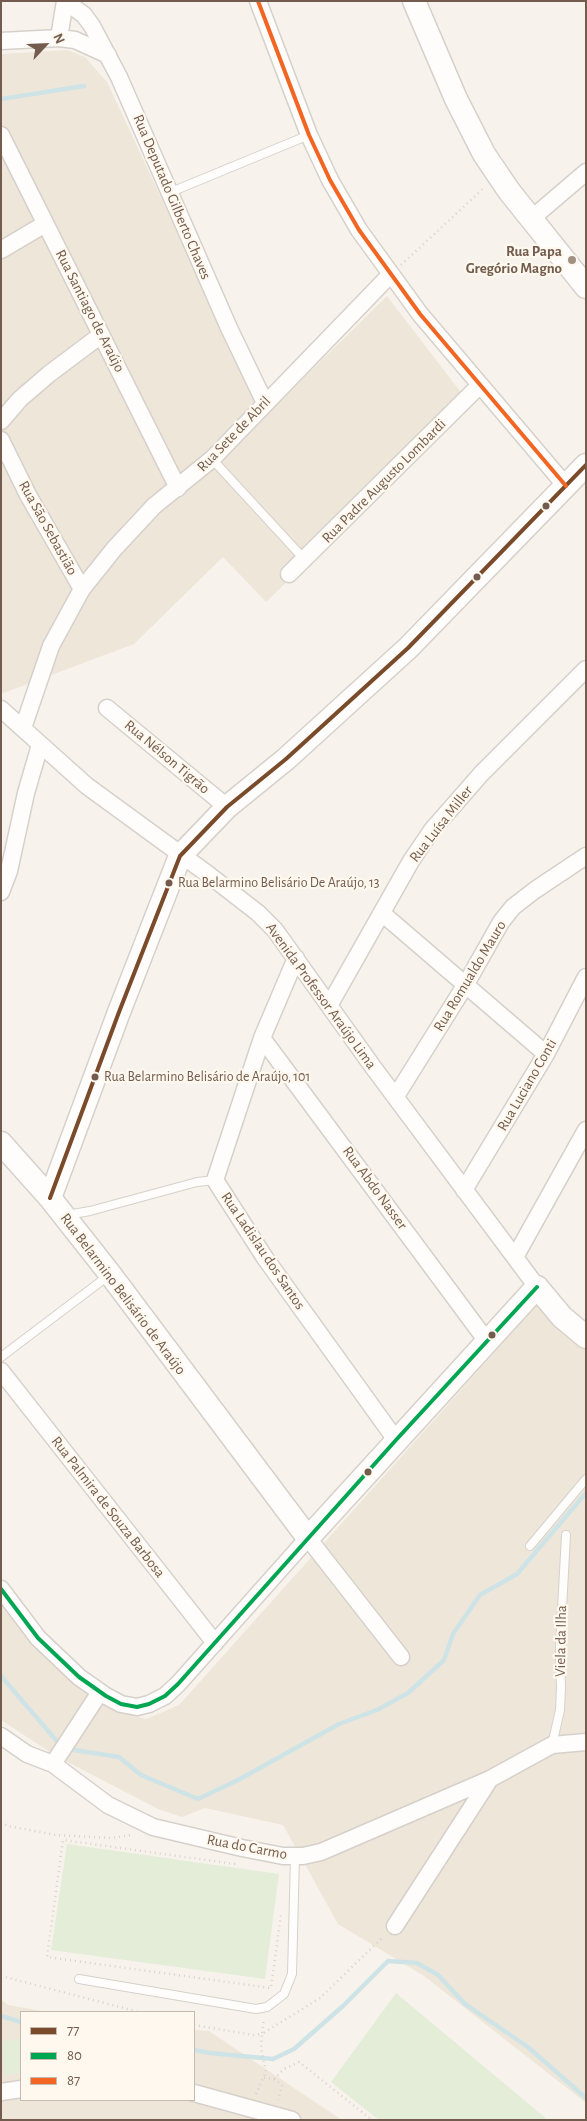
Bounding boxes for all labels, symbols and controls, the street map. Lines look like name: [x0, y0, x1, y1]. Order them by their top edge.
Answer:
north arrow: [20, 20, 70, 70]
text: N: [50, 31, 67, 46]
street label: Rua Deputado Gilberto Chaves: [129, 112, 215, 282]
place label: Rua Papa Gregório Magno: [466, 242, 562, 277]
street label: Rua Santiago de Araújo: [51, 247, 129, 375]
marker: Rua Papa Gregório Magno: [566, 254, 578, 266]
street label: Rua Sete de Abril: [193, 392, 275, 476]
street label: Rua Padre Augusto Lombardi: [318, 415, 450, 547]
street label: Rua São Sebastião: [15, 478, 81, 578]
unlabelled marker: [541, 501, 551, 511]
unlabelled marker: [472, 572, 482, 582]
street label: Rua Nélson Tigrão: [121, 716, 213, 798]
street label: Rua Luísa Miller: [406, 782, 476, 866]
place label: Rua Belarmino Belisário De Araújo, 13: [178, 875, 380, 891]
marker: Rua Belarmino Belisário De Araújo, 13: [164, 878, 174, 888]
street label: Rua Romualdo Mauro: [430, 917, 510, 1035]
street label: Avenida Professor Araújo Lima: [262, 919, 380, 1073]
street label: Rua Luciano Conti: [493, 1036, 561, 1134]
place label: Rua Belarmino Belisário de Araújo, 101: [104, 1069, 310, 1085]
marker: Rua Belarmino Belisário de Araújo, 101: [90, 1072, 100, 1082]
street label: Rua Abdo Nasser: [339, 1143, 411, 1233]
street label: Rua Ladislau dos Santos: [217, 1189, 309, 1313]
street label: Rua Belarmino Belisário de Araújo: [56, 1210, 190, 1378]
unlabelled marker: [487, 1330, 497, 1340]
street label: Rua Palmira de Souza Barbosa: [47, 1433, 169, 1581]
unlabelled marker: [363, 1467, 373, 1477]
street label: Viela da Ilha: [551, 1605, 571, 1677]
street label: Rua do Carmo: [205, 1830, 289, 1864]
legend: [20, 2011, 195, 2101]
text: 77: [67, 2023, 80, 2038]
text: 80: [67, 2048, 82, 2063]
text: 87: [67, 2073, 80, 2088]

